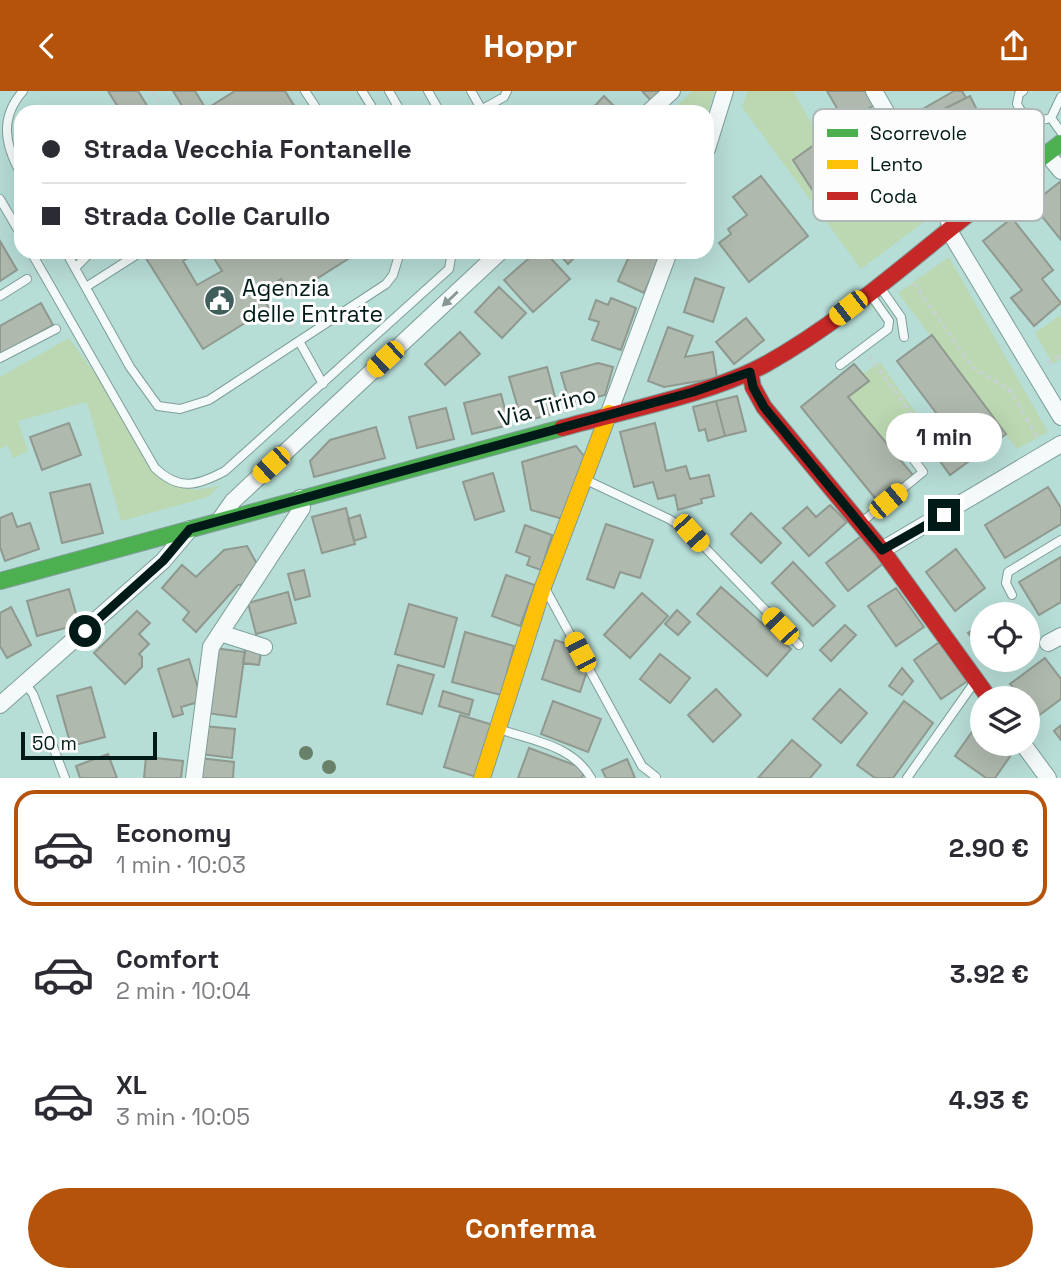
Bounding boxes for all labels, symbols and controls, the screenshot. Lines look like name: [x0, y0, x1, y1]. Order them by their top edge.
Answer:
text: Hoppr: [483, 26, 578, 66]
icon: back: [28, 27, 66, 65]
icon: share: [995, 27, 1033, 65]
legend: [813, 109, 1044, 221]
text: Scorrevole: [870, 121, 967, 146]
text: Strada Vecchia Fontanelle: [84, 132, 412, 166]
text: Lento: [870, 152, 923, 177]
text: Coda: [870, 184, 917, 209]
text: Strada Colle Carullo: [84, 199, 331, 233]
place label: Agenzia delle Entrate: [242, 273, 383, 329]
public building icon: Agenzia delle Entrate: [202, 284, 236, 318]
car: [825, 287, 872, 329]
one-way arrow: [442, 290, 459, 306]
car: [363, 337, 408, 381]
street label: Via Tirino: [495, 379, 599, 433]
callout: 1 min: [886, 413, 1002, 463]
text: 1 min: [916, 422, 972, 452]
car: [249, 443, 294, 487]
car: [866, 479, 911, 523]
route end: [928, 499, 960, 531]
car: [670, 510, 713, 556]
map controls: [970, 602, 1040, 756]
button: locate: [970, 602, 1040, 672]
car: [758, 604, 803, 648]
route start: [69, 615, 101, 647]
car: [561, 629, 600, 675]
button: layers: [970, 686, 1040, 756]
scale bar: [21, 729, 158, 761]
text: 50 m: [32, 731, 77, 756]
text: Economy: [116, 816, 232, 850]
icon: car: [32, 817, 95, 880]
text: 2.90 €: [949, 831, 1029, 865]
text: 1 min · 10:03: [116, 850, 246, 880]
text: Comfort: [116, 942, 219, 976]
icon: car: [32, 943, 95, 1006]
text: 3.92 €: [950, 957, 1029, 991]
text: 2 min · 10:04: [116, 976, 251, 1006]
text: XL: [116, 1068, 147, 1102]
icon: car: [32, 1069, 95, 1132]
text: 4.93 €: [949, 1083, 1029, 1117]
text: 3 min · 10:05: [116, 1102, 250, 1132]
button: Conferma: [28, 1188, 1033, 1268]

